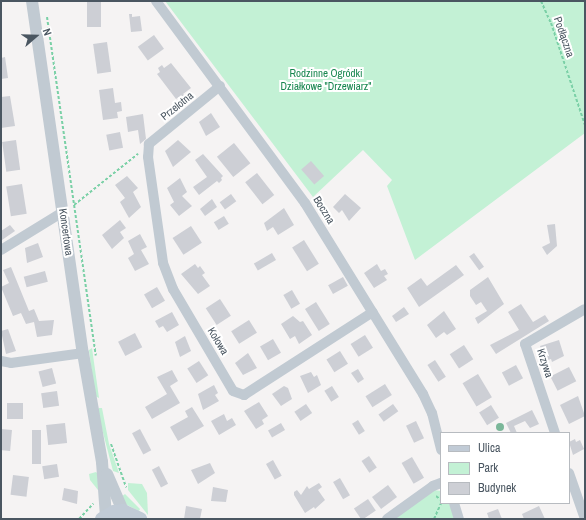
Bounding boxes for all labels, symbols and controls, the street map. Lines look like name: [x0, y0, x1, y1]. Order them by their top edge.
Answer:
street label: Podłączna: [551, 15, 577, 59]
north arrow: [16, 16, 56, 56]
text: N: [40, 26, 55, 37]
park label: Rodzinne Ogródki Działkowe "Drzewiarz": [280, 67, 372, 93]
street label: Przelotna: [158, 89, 196, 123]
street label: Boczna: [310, 194, 338, 226]
street label: Koncertowa: [56, 207, 76, 257]
street label: Kołowa: [205, 325, 231, 357]
street label: Krzywa: [534, 347, 556, 379]
legend: [440, 432, 570, 504]
text: Ulica: [478, 440, 500, 456]
text: Park: [478, 460, 498, 476]
text: Budynek: [478, 480, 516, 496]

